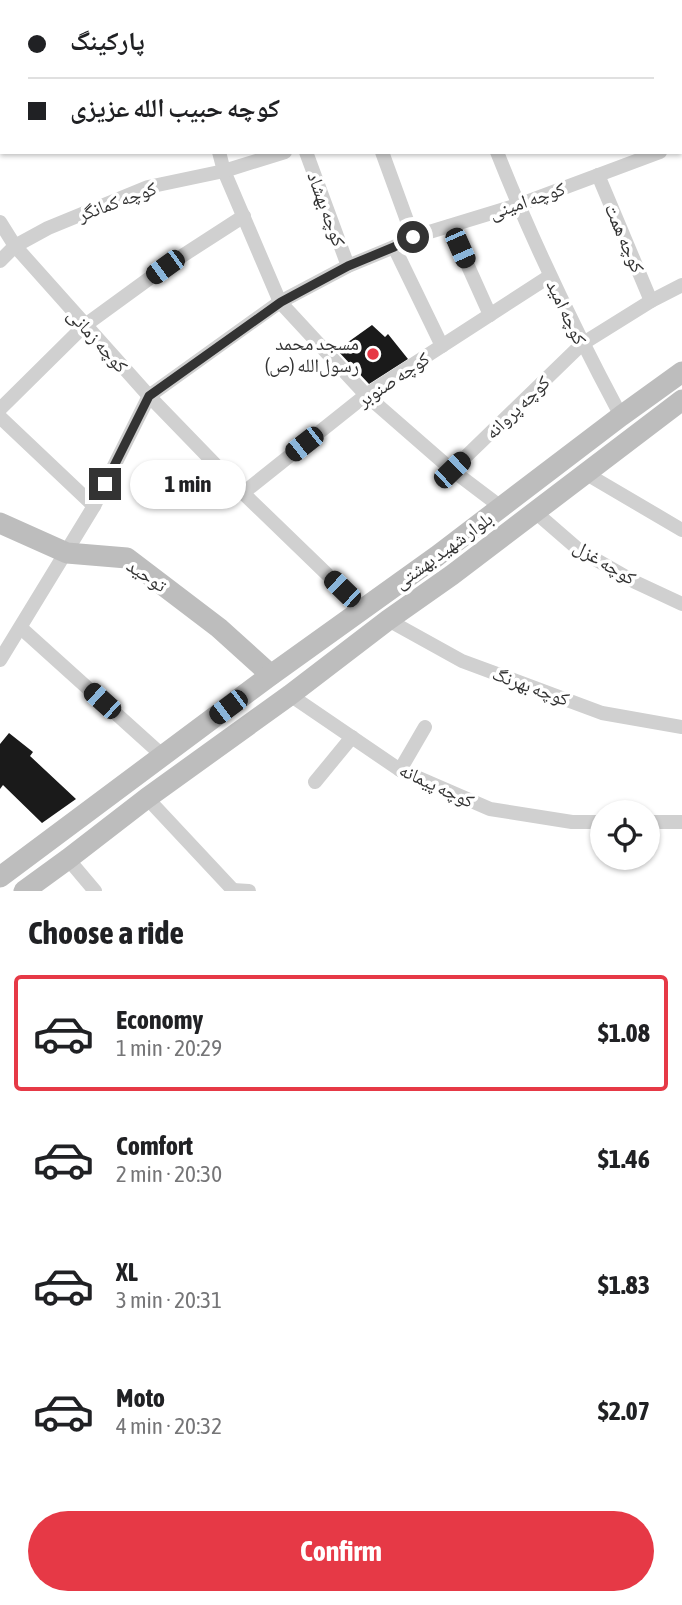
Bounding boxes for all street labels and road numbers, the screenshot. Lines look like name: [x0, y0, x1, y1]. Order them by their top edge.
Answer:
street label: کوچه بهشاد: [302, 169, 351, 250]
street label: کوچه کمانگر: [74, 177, 160, 227]
street label: کوچه امینی: [486, 177, 568, 224]
street label: کوچه همت: [600, 200, 649, 276]
street label: کوچه امید: [542, 276, 592, 348]
street label: کوچه زمانی: [63, 303, 133, 378]
street label: کوچه صنوبر: [352, 347, 434, 413]
street label: کوچه پروانه: [480, 371, 555, 444]
street label: بلوار شهید بهشتی: [389, 507, 497, 594]
street label: کوچه غزل: [569, 535, 640, 590]
street label: توحید: [122, 554, 171, 597]
street label: کوچه بهرنگ: [489, 662, 573, 711]
street label: کوچه پیمانه: [396, 758, 478, 813]

